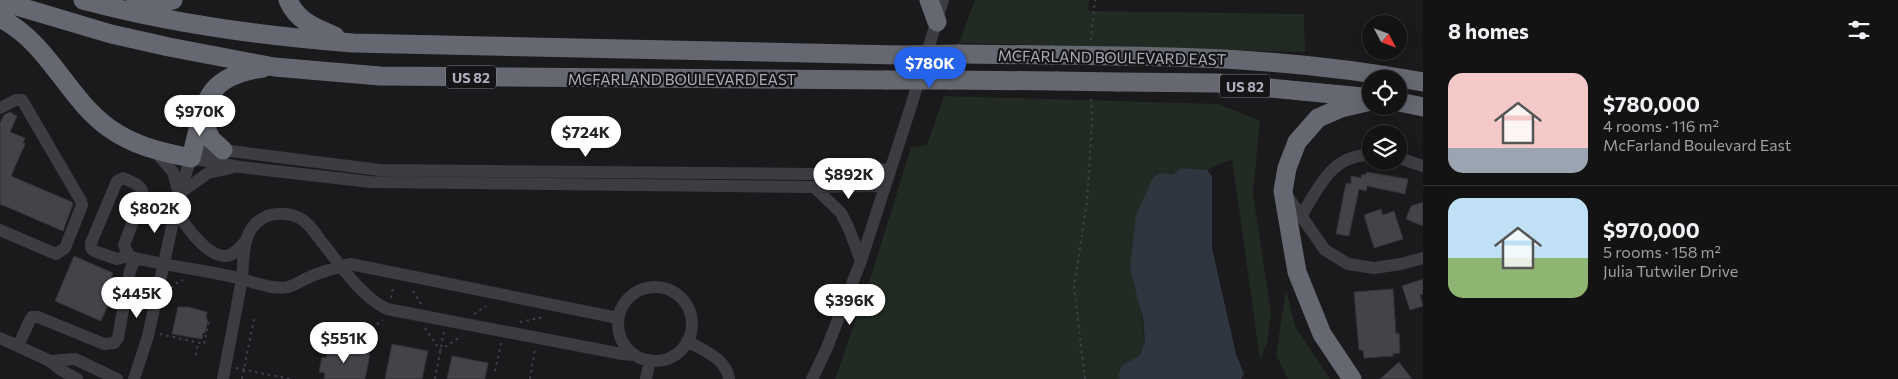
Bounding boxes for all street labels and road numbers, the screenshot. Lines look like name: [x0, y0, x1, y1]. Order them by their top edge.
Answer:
street label: MCFARLAND BOULEVARD EAST: [998, 46, 1227, 68]
road number: US 82: [446, 66, 496, 88]
street label: MCFARLAND BOULEVARD EAST: [568, 70, 797, 88]
road number: US 82: [1220, 74, 1270, 98]

